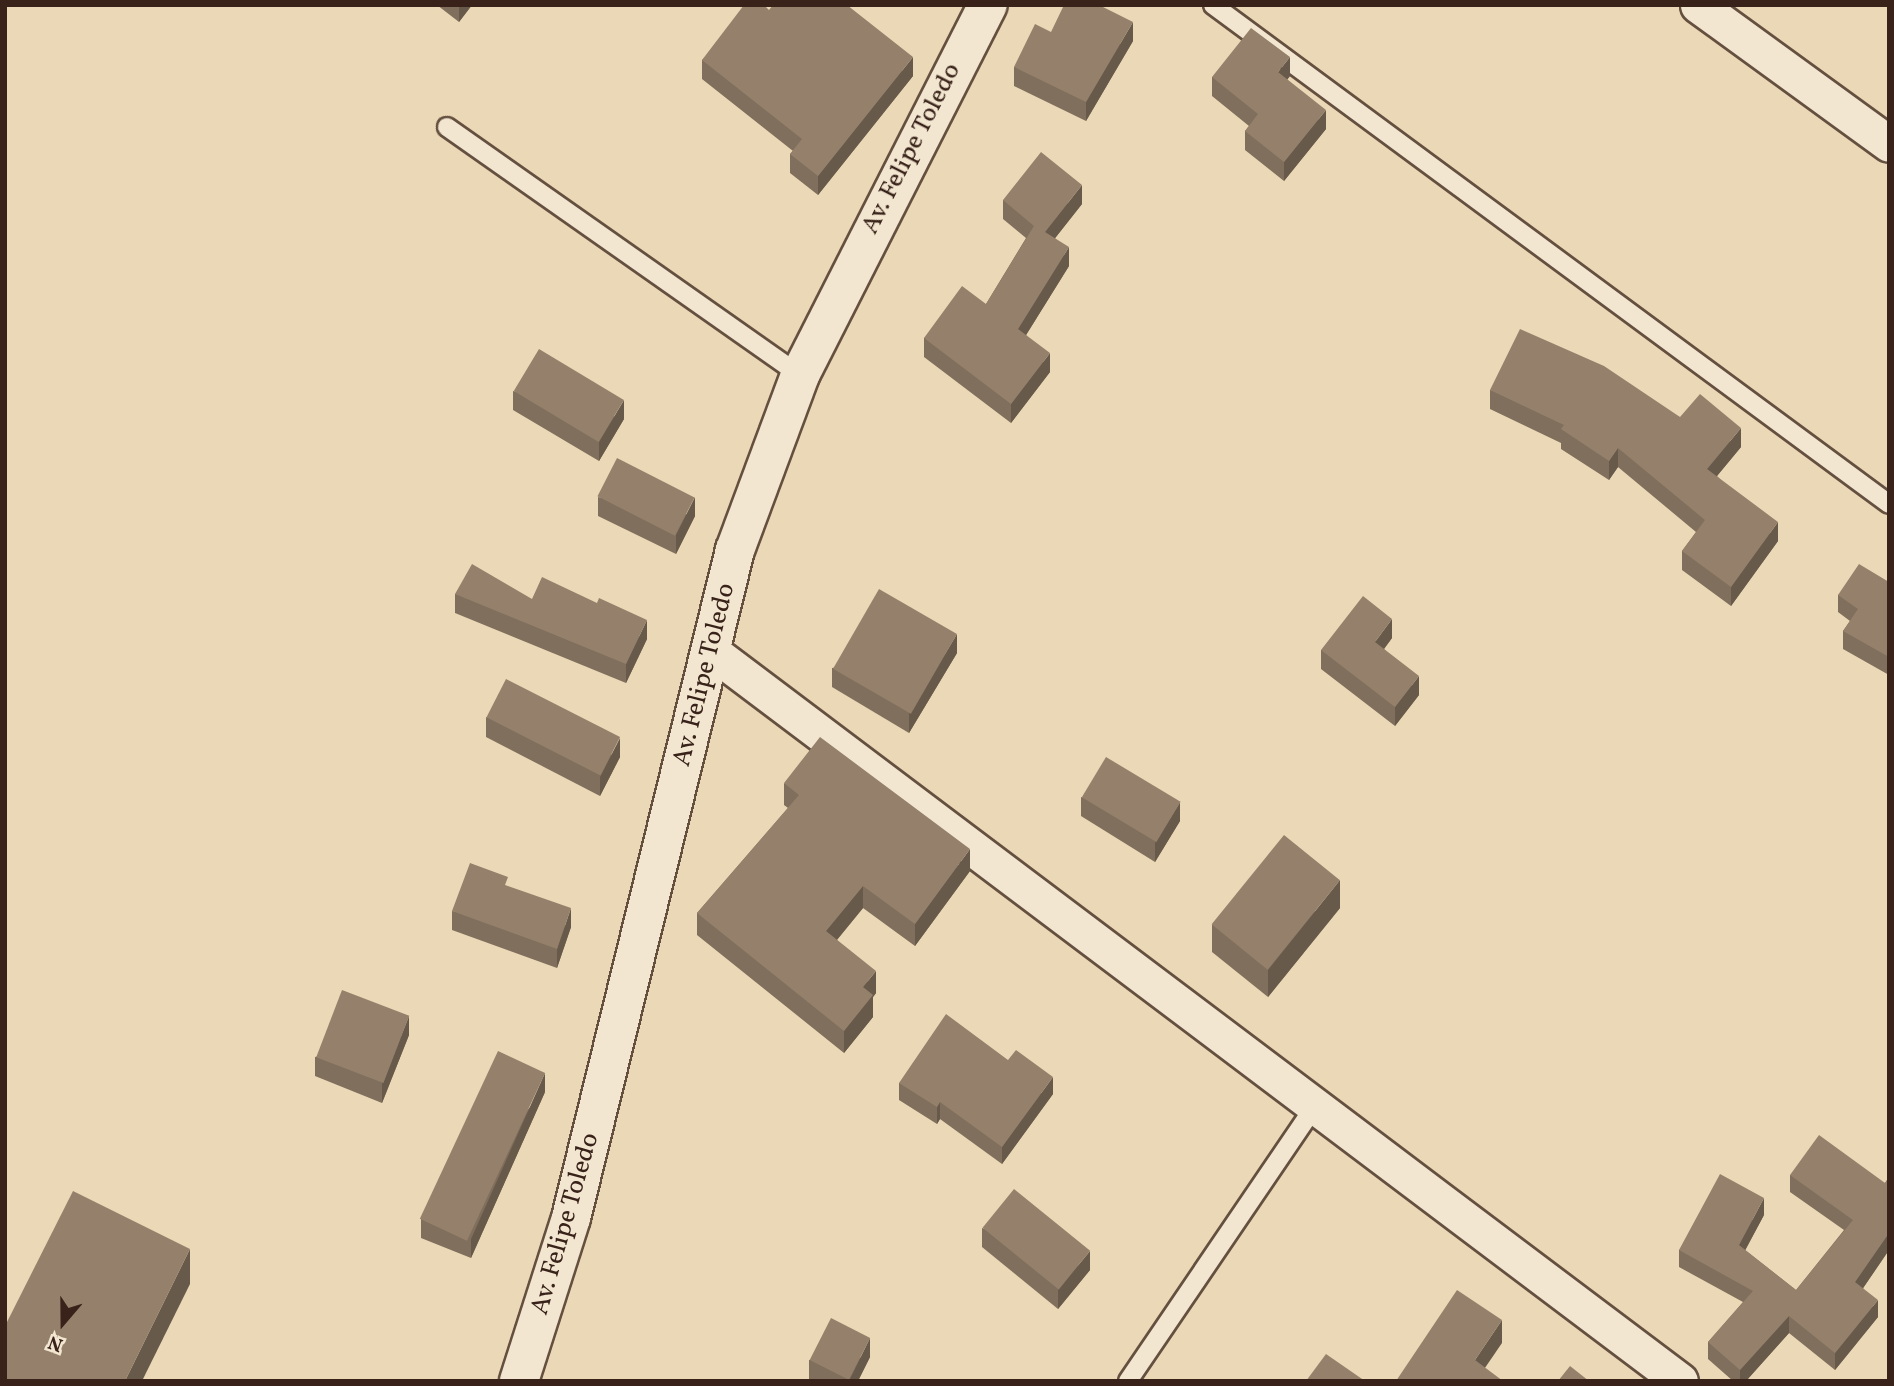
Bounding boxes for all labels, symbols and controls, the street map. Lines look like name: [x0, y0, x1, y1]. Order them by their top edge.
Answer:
street label: Av. Felipe Toledo: [855, 58, 969, 240]
street label: Av. Felipe Toledo: [667, 580, 743, 770]
street label: Av. Felipe Toledo: [525, 1129, 607, 1319]
north arrow: [28, 1288, 98, 1358]
text: N: [45, 1328, 67, 1357]

